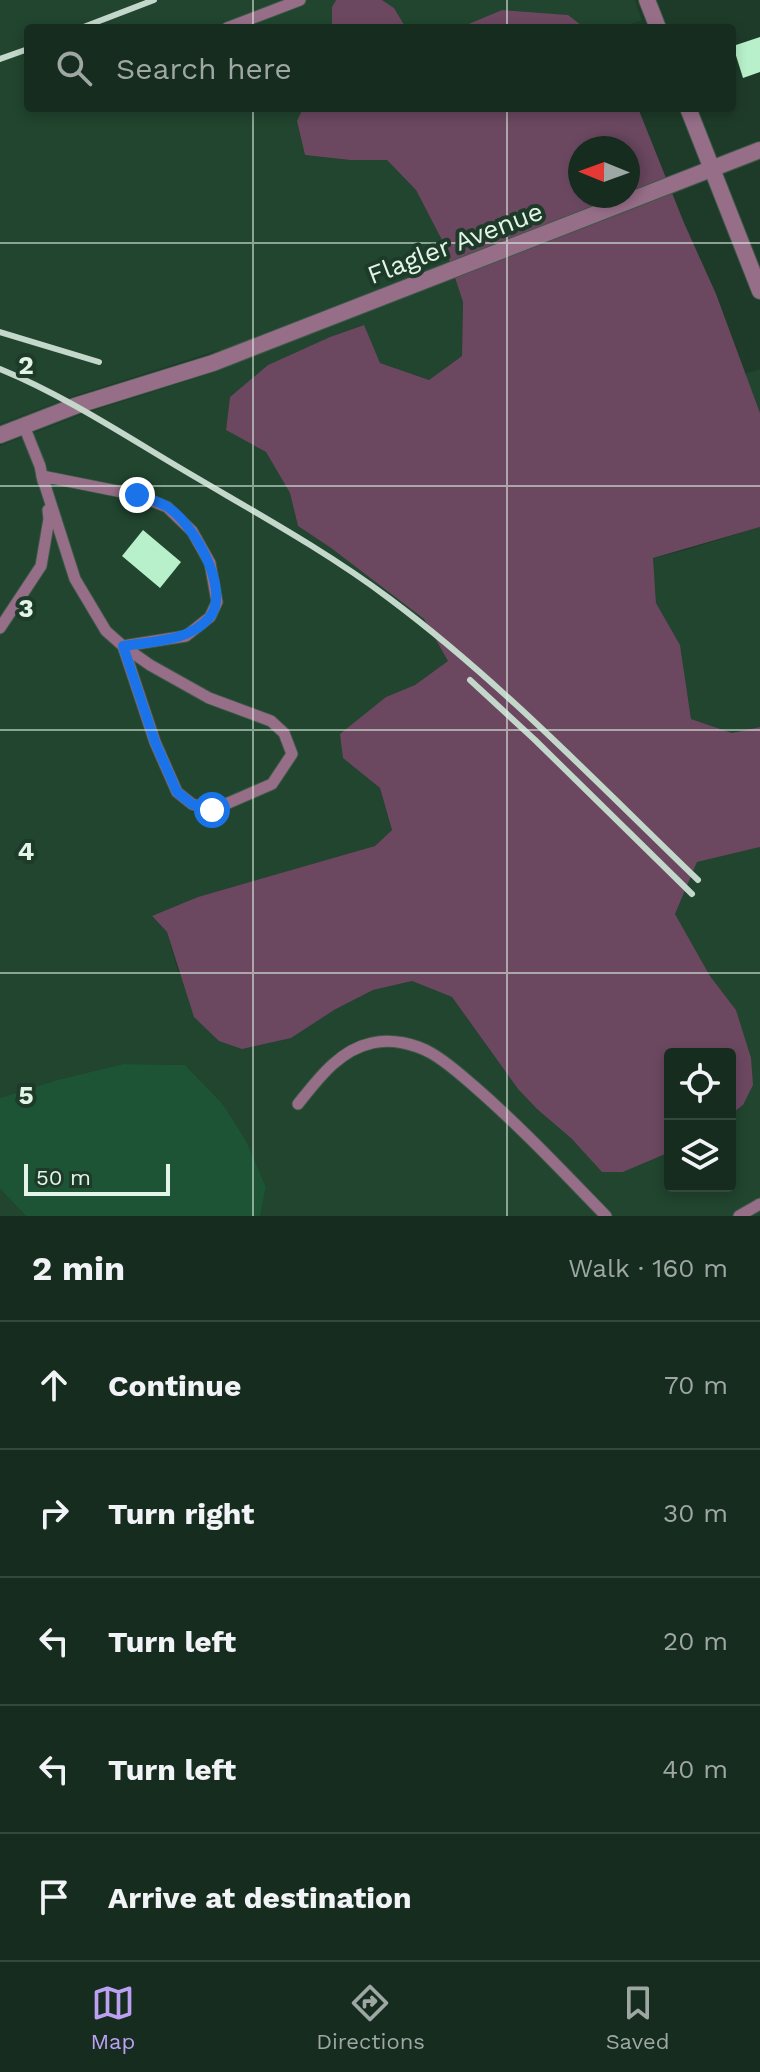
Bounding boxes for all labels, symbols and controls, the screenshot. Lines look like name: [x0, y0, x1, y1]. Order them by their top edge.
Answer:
search box: [24, 24, 736, 112]
icon: search: [52, 46, 96, 90]
text: Search here: [116, 51, 292, 86]
north arrow: [568, 136, 640, 208]
street label: Flagler Avenue: [363, 196, 547, 290]
text: 2: [18, 350, 34, 380]
route end: [119, 477, 155, 513]
text: 3: [18, 593, 34, 623]
route start: [194, 792, 230, 828]
text: 4: [18, 836, 35, 866]
map controls: [664, 1048, 736, 1192]
button: locate: [664, 1048, 736, 1120]
text: 5: [18, 1080, 34, 1110]
button: layers: [664, 1120, 736, 1192]
scale bar: [24, 1160, 170, 1196]
text: 50 m: [36, 1165, 91, 1190]
text: 2 min: [32, 1248, 125, 1288]
text: Walk · 160 m: [568, 1253, 728, 1283]
icon: ahead: [32, 1363, 76, 1407]
text: Continue: [108, 1368, 241, 1403]
text: 70 m: [664, 1370, 728, 1400]
icon: right: [32, 1491, 76, 1535]
text: Turn right: [108, 1496, 254, 1531]
text: 30 m: [663, 1498, 728, 1528]
icon: left: [32, 1619, 76, 1663]
text: Turn left: [108, 1624, 236, 1659]
text: 20 m: [663, 1626, 728, 1656]
icon: left: [32, 1747, 76, 1791]
text: Turn left: [108, 1752, 236, 1787]
text: 40 m: [662, 1754, 728, 1784]
icon: arrive: [32, 1875, 76, 1919]
text: Arrive at destination: [108, 1880, 412, 1915]
tab: Map: [90, 1981, 135, 2054]
tab: Directions: [316, 1981, 425, 2054]
tab: Saved: [606, 1981, 670, 2054]

